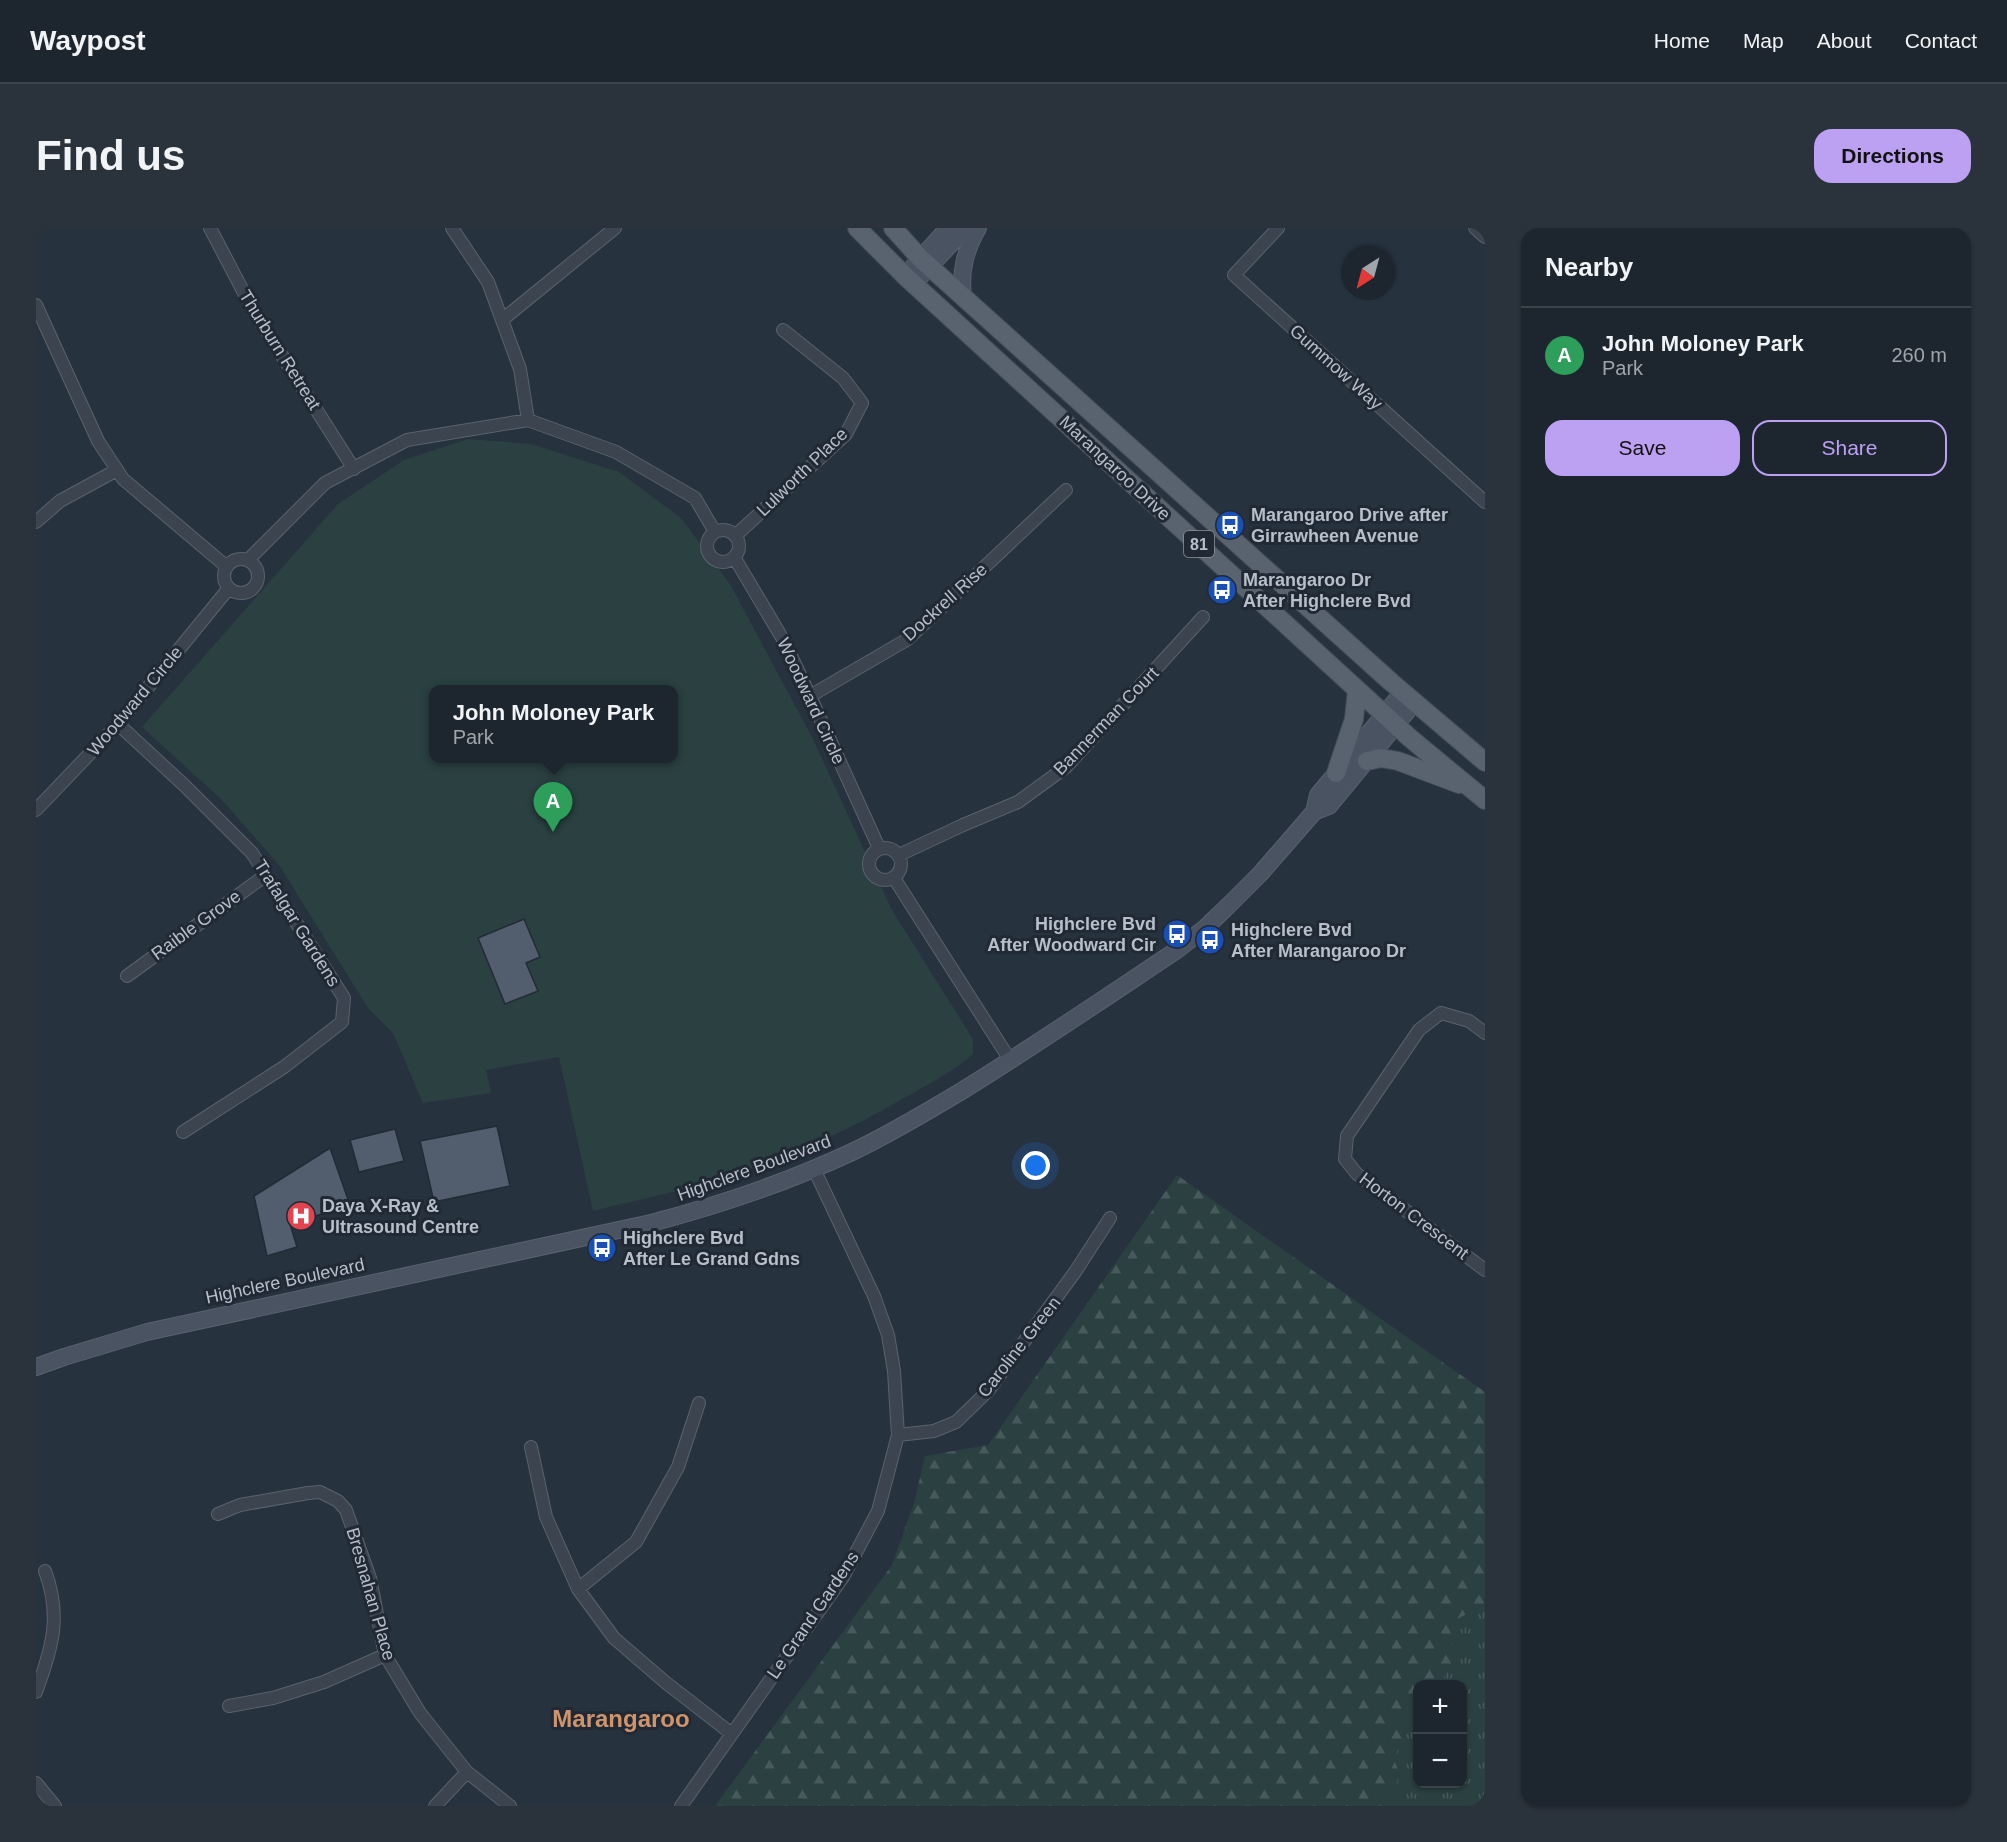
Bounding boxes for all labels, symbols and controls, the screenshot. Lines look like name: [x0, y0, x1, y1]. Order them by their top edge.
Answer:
text: Waypost: [30, 25, 146, 56]
text: Home: [1654, 29, 1710, 52]
text: Map: [1743, 29, 1784, 52]
text: About: [1817, 29, 1872, 52]
text: Contact: [1905, 29, 1977, 52]
button: Directions: [1814, 129, 1971, 183]
text: Find us: [36, 132, 185, 179]
north arrow: [1341, 246, 1395, 300]
text: Nearby: [1545, 252, 1633, 282]
street label: Thurburn Retreat: [235, 287, 325, 413]
street label: Gummow Way: [1286, 320, 1386, 414]
text: John Moloney Park: [1602, 331, 1804, 356]
text: A: [1557, 344, 1572, 366]
text: 260 m: [1891, 344, 1947, 366]
text: Park: [1602, 357, 1643, 379]
street label: Marangaroo Drive: [1055, 412, 1175, 524]
button: Save: [1545, 420, 1740, 476]
button: Share: [1752, 420, 1947, 476]
street label: Lulworth Place: [753, 424, 851, 520]
place label: Marangaroo Drive after Girrawheen Avenue: [1251, 505, 1448, 546]
bus stop icon: Marangaroo Drive after Girrawheen Avenue: [1214, 509, 1246, 541]
road number: 81: [1184, 531, 1214, 557]
street label: Dockrell Rise: [899, 559, 991, 645]
place label: Marangaroo Dr After Highclere Bvd: [1243, 570, 1411, 611]
bus stop icon: Marangaroo Dr After Highclere Bvd: [1206, 574, 1238, 606]
street label: Woodward Circle: [773, 635, 849, 767]
street label: Woodward Circle: [83, 642, 187, 760]
street label: Bannerman Court: [1049, 663, 1163, 779]
popup: [429, 685, 678, 763]
text: John Moloney Park: [453, 700, 654, 725]
text: Park: [453, 726, 494, 748]
pin: A: [534, 782, 572, 832]
street label: Trafalgar Gardens: [250, 856, 344, 990]
street label: Raible Grove: [148, 886, 244, 964]
place label: Highclere Bvd After Woodward Cir: [987, 914, 1156, 955]
bus stop icon: Highclere Bvd After Woodward Cir: [1161, 918, 1193, 950]
place label: Highclere Bvd After Marangaroo Dr: [1231, 920, 1406, 961]
bus stop icon: Highclere Bvd After Marangaroo Dr: [1194, 924, 1226, 956]
street label: Highclere Boulevard: [674, 1131, 834, 1205]
your location: [1021, 1151, 1050, 1180]
street label: Horton Crescent: [1356, 1169, 1472, 1263]
place label: Daya X-Ray & Ultrasound Centre: [322, 1196, 479, 1237]
hospital icon: Daya X-Ray & Ultrasound Centre: [285, 1200, 317, 1232]
place label: Highclere Bvd After Le Grand Gdns: [623, 1228, 800, 1269]
bus stop icon: Highclere Bvd After Le Grand Gdns: [586, 1232, 618, 1264]
street label: Highclere Boulevard: [204, 1254, 366, 1308]
street label: Caroline Green: [974, 1293, 1064, 1401]
street label: Bresnahan Place: [342, 1525, 400, 1663]
street label: Le Grand Gardens: [763, 1548, 863, 1682]
map controls: [1413, 1680, 1467, 1788]
button: +: [1413, 1680, 1467, 1734]
district label: Marangaroo: [552, 1705, 690, 1732]
button: −: [1413, 1734, 1467, 1788]

